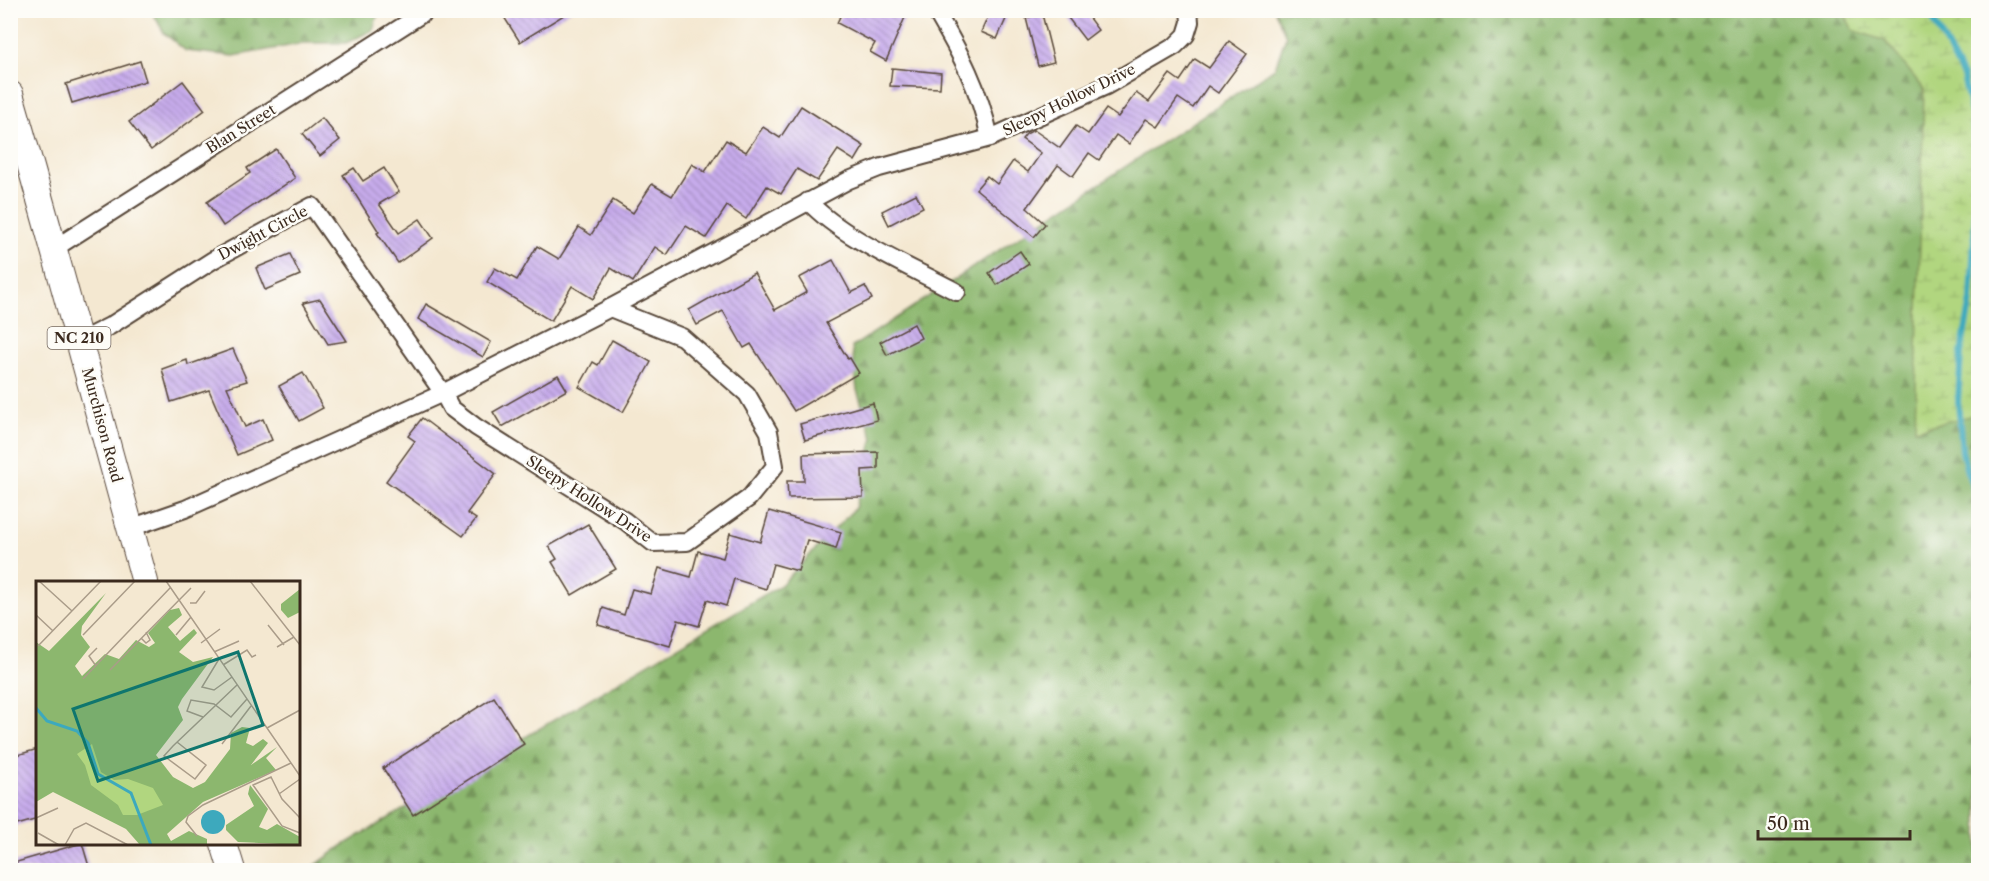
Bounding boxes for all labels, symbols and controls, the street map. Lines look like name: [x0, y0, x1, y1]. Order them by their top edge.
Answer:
street label: Sleepy Hollow Drive: [999, 59, 1138, 140]
street label: Blan Street: [202, 99, 280, 157]
street label: Dwight Circle: [215, 201, 311, 264]
road number: NC 210: [48, 327, 110, 349]
street label: Murchison Road: [78, 365, 127, 484]
street label: Sleepy Hollow Drive: [523, 451, 655, 546]
inset map: [36, 581, 300, 845]
scale bar: [1758, 803, 1910, 841]
text: 50 m: [1767, 813, 1810, 835]

